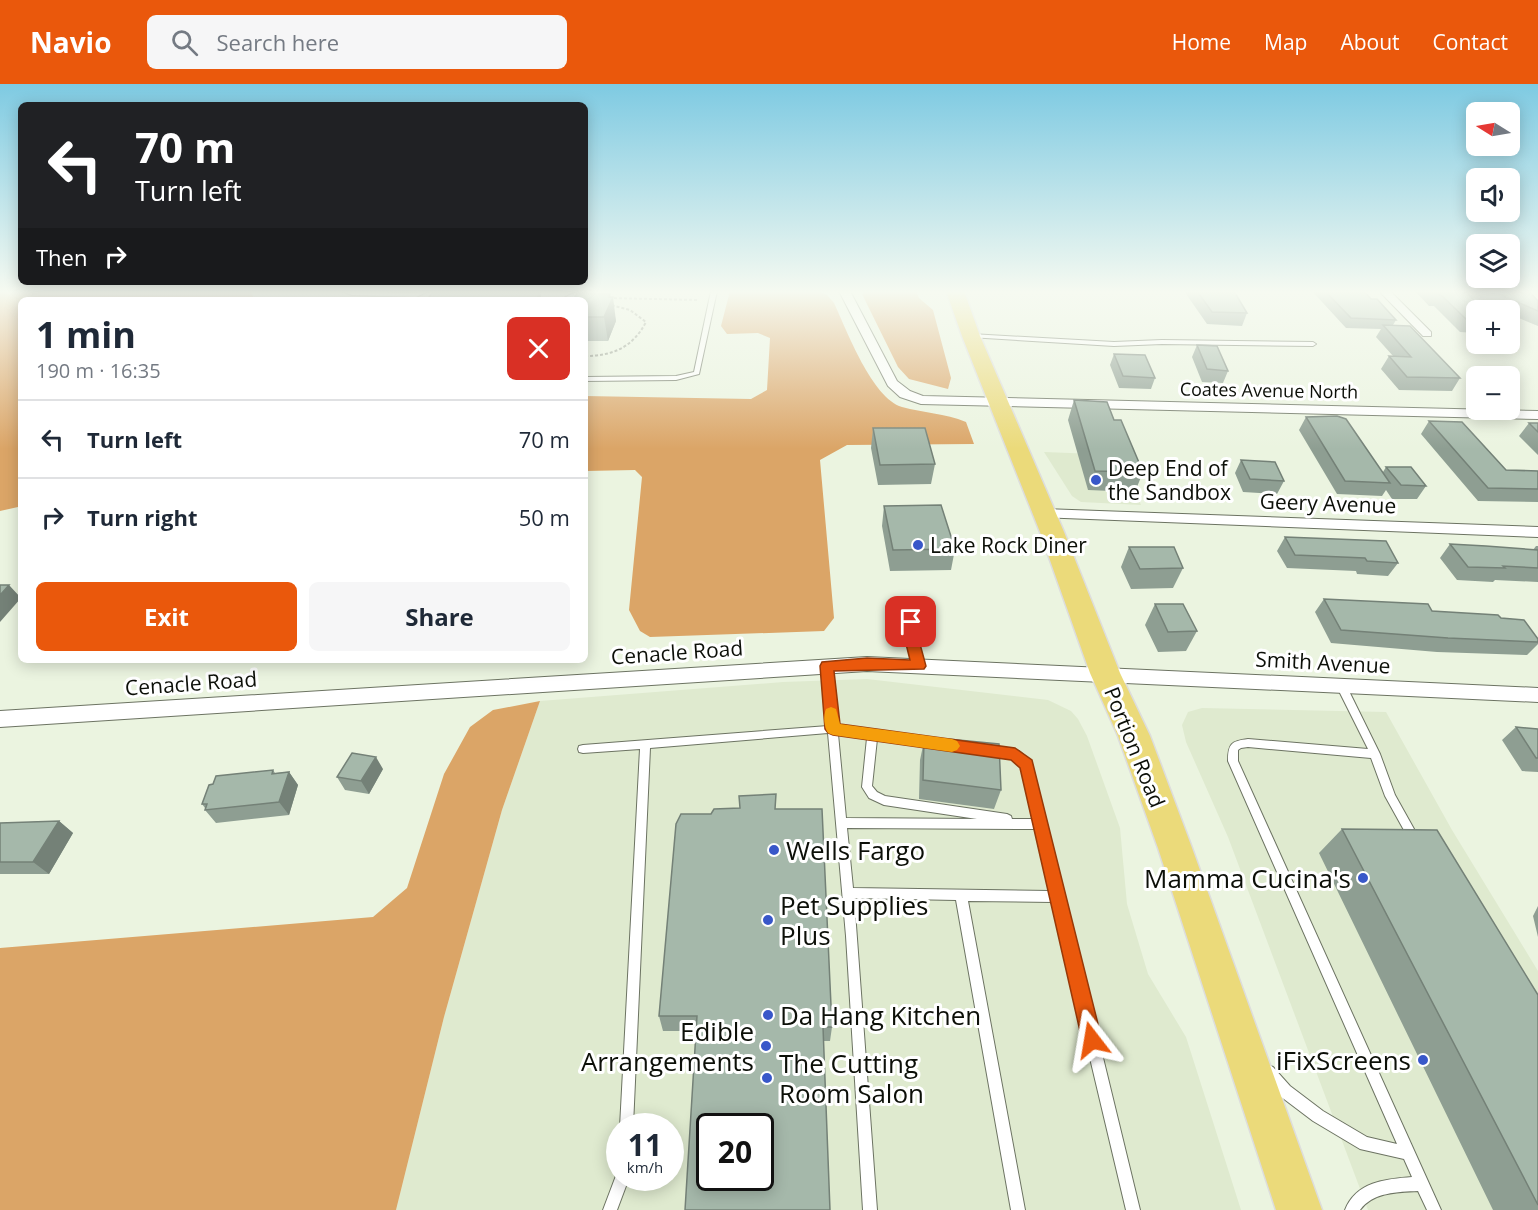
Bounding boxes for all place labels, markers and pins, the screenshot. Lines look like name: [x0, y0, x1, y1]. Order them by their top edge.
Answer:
place label: Deep End of the Sandbox: [1108, 454, 1231, 506]
marker: Deep End of the Sandbox: [1089, 473, 1103, 487]
place label: Lake Rock Diner: [930, 531, 1087, 559]
marker: Lake Rock Diner: [911, 538, 925, 552]
pin: [885, 596, 936, 647]
place label: Wells Fargo: [786, 832, 925, 868]
marker: Wells Fargo: [767, 843, 781, 857]
place label: Mamma Cucina's: [1144, 860, 1351, 896]
marker: Mamma Cucina's: [1356, 871, 1370, 885]
place label: Pet Supplies Plus: [780, 887, 928, 953]
marker: Pet Supplies Plus: [761, 913, 775, 927]
place label: Da Hang Kitchen: [780, 997, 981, 1033]
marker: Da Hang Kitchen: [761, 1008, 775, 1022]
place label: Edible Arrangements: [581, 1013, 754, 1079]
marker: Edible Arrangements: [759, 1039, 773, 1053]
place label: iFixScreens: [1276, 1042, 1411, 1078]
place label: The Cutting Room Salon: [779, 1045, 924, 1111]
marker: iFixScreens: [1416, 1053, 1430, 1067]
marker: The Cutting Room Salon: [760, 1071, 774, 1085]

